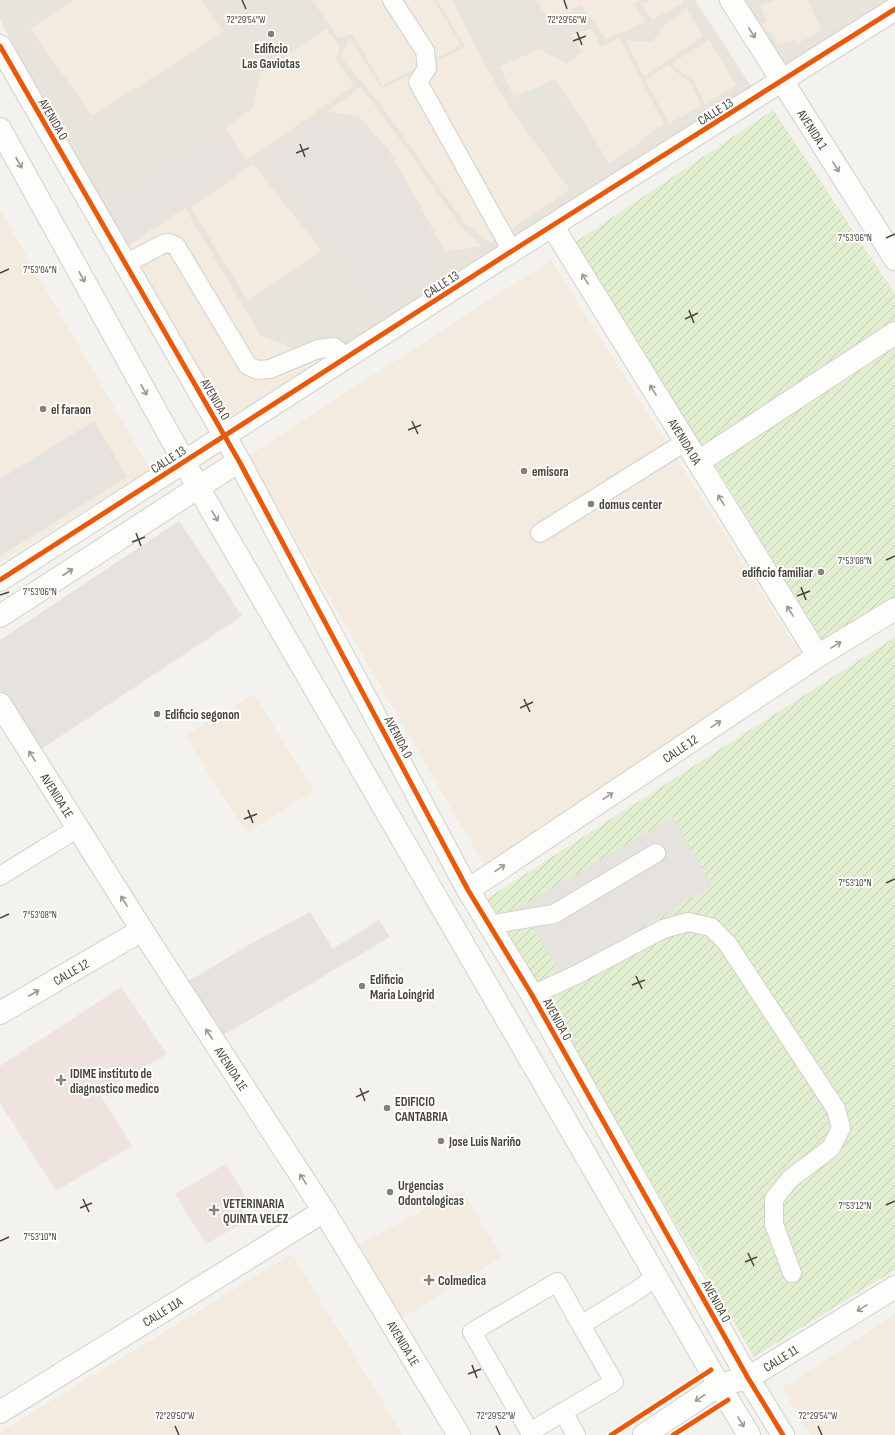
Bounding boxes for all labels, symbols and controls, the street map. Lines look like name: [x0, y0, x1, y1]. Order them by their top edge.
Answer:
text: 72°29'54"W: [227, 14, 266, 26]
text: 72°29'56"W: [547, 14, 587, 26]
one-way arrow: [748, 27, 756, 38]
marker: Edificio Las Gaviotas: [266, 29, 276, 39]
place label: Edificio Las Gaviotas: [242, 41, 300, 72]
street label: AVENIDA 0: [34, 95, 71, 143]
street label: CALLE 13: [695, 95, 736, 129]
street label: AVENIDA 1: [793, 106, 831, 153]
one-way arrow: [15, 157, 23, 169]
one-way arrow: [833, 161, 841, 173]
text: 7°53'06"N: [838, 232, 872, 244]
text: 7°53'04"N: [23, 264, 57, 276]
street label: CALLE 13: [421, 268, 462, 302]
one-way arrow: [78, 270, 86, 282]
one-way arrow: [581, 274, 589, 285]
street label: AVENIDA 0: [196, 375, 233, 423]
one-way arrow: [141, 384, 149, 396]
one-way arrow: [649, 385, 657, 396]
place label: el faraon: [51, 402, 91, 418]
marker: el faraon: [38, 404, 48, 414]
street label: AVENIDA 0A: [664, 415, 705, 468]
street label: CALLE 13: [148, 443, 189, 477]
place label: emisora: [532, 464, 569, 480]
marker: emisora: [519, 466, 529, 476]
one-way arrow: [717, 494, 725, 506]
place label: domus center: [599, 497, 662, 513]
marker: domus center: [586, 499, 596, 509]
one-way arrow: [211, 510, 219, 522]
text: 7°53'08"N: [838, 555, 872, 567]
place label: edificio familiar: [742, 565, 813, 581]
marker: edificio familiar: [816, 567, 826, 577]
one-way arrow: [62, 568, 73, 576]
text: 7°53'06"N: [23, 586, 57, 598]
one-way arrow: [785, 605, 793, 617]
one-way arrow: [830, 640, 842, 648]
place label: Edificio segonon: [165, 707, 240, 723]
marker: Edificio segonon: [152, 709, 162, 719]
street label: AVENIDA 0: [380, 713, 416, 761]
one-way arrow: [710, 720, 721, 728]
street label: CALLE 12: [660, 732, 701, 767]
one-way arrow: [28, 750, 37, 761]
street label: AVENIDA 1E: [36, 770, 77, 821]
one-way arrow: [602, 792, 613, 800]
one-way arrow: [494, 864, 505, 872]
text: 7°53'10"N: [838, 877, 872, 889]
one-way arrow: [120, 896, 128, 907]
text: 7°53'08"N: [23, 909, 57, 921]
street label: CALLE 12: [50, 956, 92, 989]
place label: Edificio Maria Loingrid: [370, 972, 435, 1003]
marker: Edificio Maria Loingrid: [357, 981, 367, 991]
one-way arrow: [28, 989, 39, 997]
street label: AVENIDA 0: [539, 995, 575, 1043]
one-way arrow: [205, 1029, 213, 1040]
street label: AVENIDA 1E: [210, 1043, 251, 1094]
place label: IDIME instituto de diagnostico medico: [70, 1066, 160, 1097]
marker: IDIME instituto de diagnostico medico: [55, 1074, 67, 1086]
place label: EDIFICIO CANTABRIA: [395, 1094, 448, 1125]
marker: EDIFICIO CANTABRIA: [382, 1103, 392, 1113]
place label: Jose Luis Nariño: [448, 1134, 521, 1150]
marker: Jose Luis Nariño: [436, 1136, 446, 1146]
one-way arrow: [298, 1173, 307, 1184]
place label: Urgencias Odontologicas: [398, 1178, 464, 1209]
marker: Urgencias Odontologicas: [385, 1187, 395, 1197]
place label: VETERINARIA QUINTA VELEZ: [223, 1196, 288, 1227]
text: 7°53'12"N: [839, 1200, 871, 1212]
marker: VETERINARIA QUINTA VELEZ: [208, 1204, 220, 1216]
text: 7°53'10"N: [23, 1231, 57, 1243]
place label: Colmedica: [438, 1273, 486, 1289]
marker: Colmedica: [423, 1274, 435, 1286]
street label: AVENIDA 0: [698, 1277, 734, 1325]
street label: CALLE 11A: [140, 1294, 186, 1331]
one-way arrow: [856, 1304, 868, 1312]
street label: AVENIDA 1E: [383, 1317, 422, 1369]
street label: CALLE 11: [760, 1342, 802, 1376]
one-way arrow: [694, 1394, 706, 1402]
text: 72°29'50"W: [155, 1410, 195, 1422]
text: 72°29'52"W: [477, 1410, 516, 1422]
text: 72°29'54"W: [799, 1410, 838, 1422]
one-way arrow: [738, 1416, 746, 1428]

